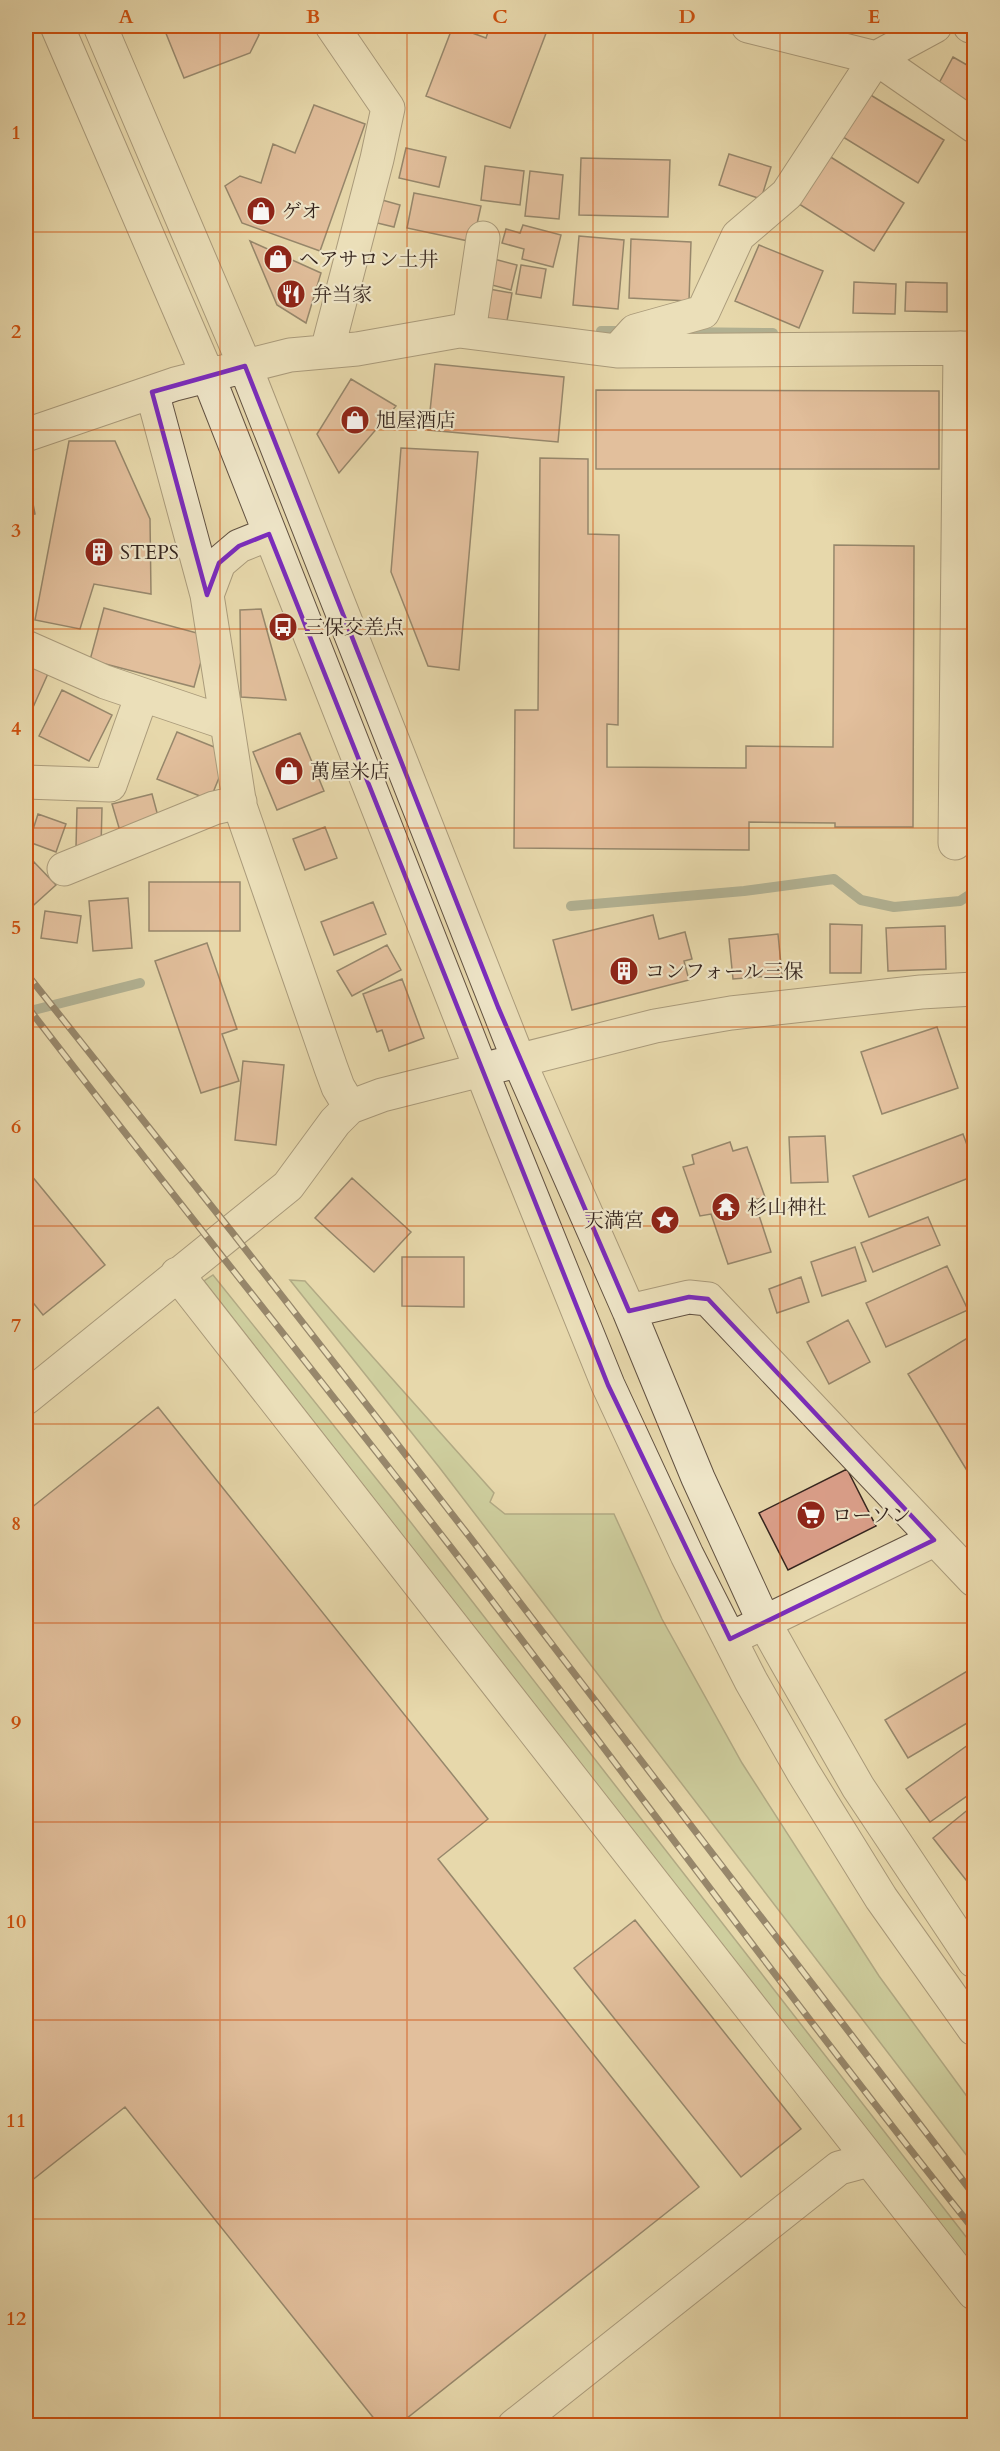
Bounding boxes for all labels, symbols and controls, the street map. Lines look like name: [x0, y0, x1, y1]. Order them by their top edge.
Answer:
text: A: [118, 3, 134, 30]
text: B: [306, 3, 320, 30]
text: C: [492, 3, 508, 30]
text: D: [678, 3, 696, 30]
text: E: [868, 3, 880, 30]
text: 1: [11, 119, 21, 146]
shop icon: ゲオ: [245, 195, 277, 227]
place label: ゲオ: [282, 198, 322, 225]
shop icon: ヘアサロン土井: [262, 243, 294, 275]
place label: ヘアサロン土井: [299, 246, 438, 273]
restaurant icon: 弁当家: [275, 278, 307, 310]
place label: 弁当家: [312, 281, 372, 308]
text: 2: [11, 318, 21, 345]
shop icon: 旭屋酒店: [339, 404, 371, 436]
place label: 旭屋酒店: [376, 407, 456, 434]
text: 3: [11, 517, 21, 544]
building icon: STEPS: [83, 536, 115, 568]
place label: STEPS: [120, 539, 179, 566]
bus stop icon: 三保交差点: [267, 611, 299, 643]
place label: 三保交差点: [304, 614, 404, 641]
text: 4: [11, 715, 21, 742]
shop icon: 萬屋米店: [273, 755, 305, 787]
place label: 萬屋米店: [310, 758, 390, 785]
text: 5: [11, 914, 21, 941]
building icon: コンフォール三保: [608, 955, 640, 987]
place label: コンフォール三保: [645, 958, 804, 985]
text: 6: [11, 1113, 21, 1140]
temple icon: 杉山神社: [710, 1191, 742, 1223]
place label: 杉山神社: [747, 1194, 827, 1221]
place icon: 天満宮: [649, 1204, 681, 1236]
place label: 天満宮: [584, 1207, 644, 1234]
text: 7: [11, 1312, 21, 1339]
supermarket icon: ローソン: [795, 1499, 827, 1531]
place label: ローソン: [832, 1502, 911, 1529]
text: 8: [11, 1510, 21, 1537]
text: 9: [11, 1709, 21, 1736]
text: 10: [6, 1908, 26, 1935]
text: 11: [6, 2107, 26, 2134]
text: 12: [6, 2305, 26, 2332]

